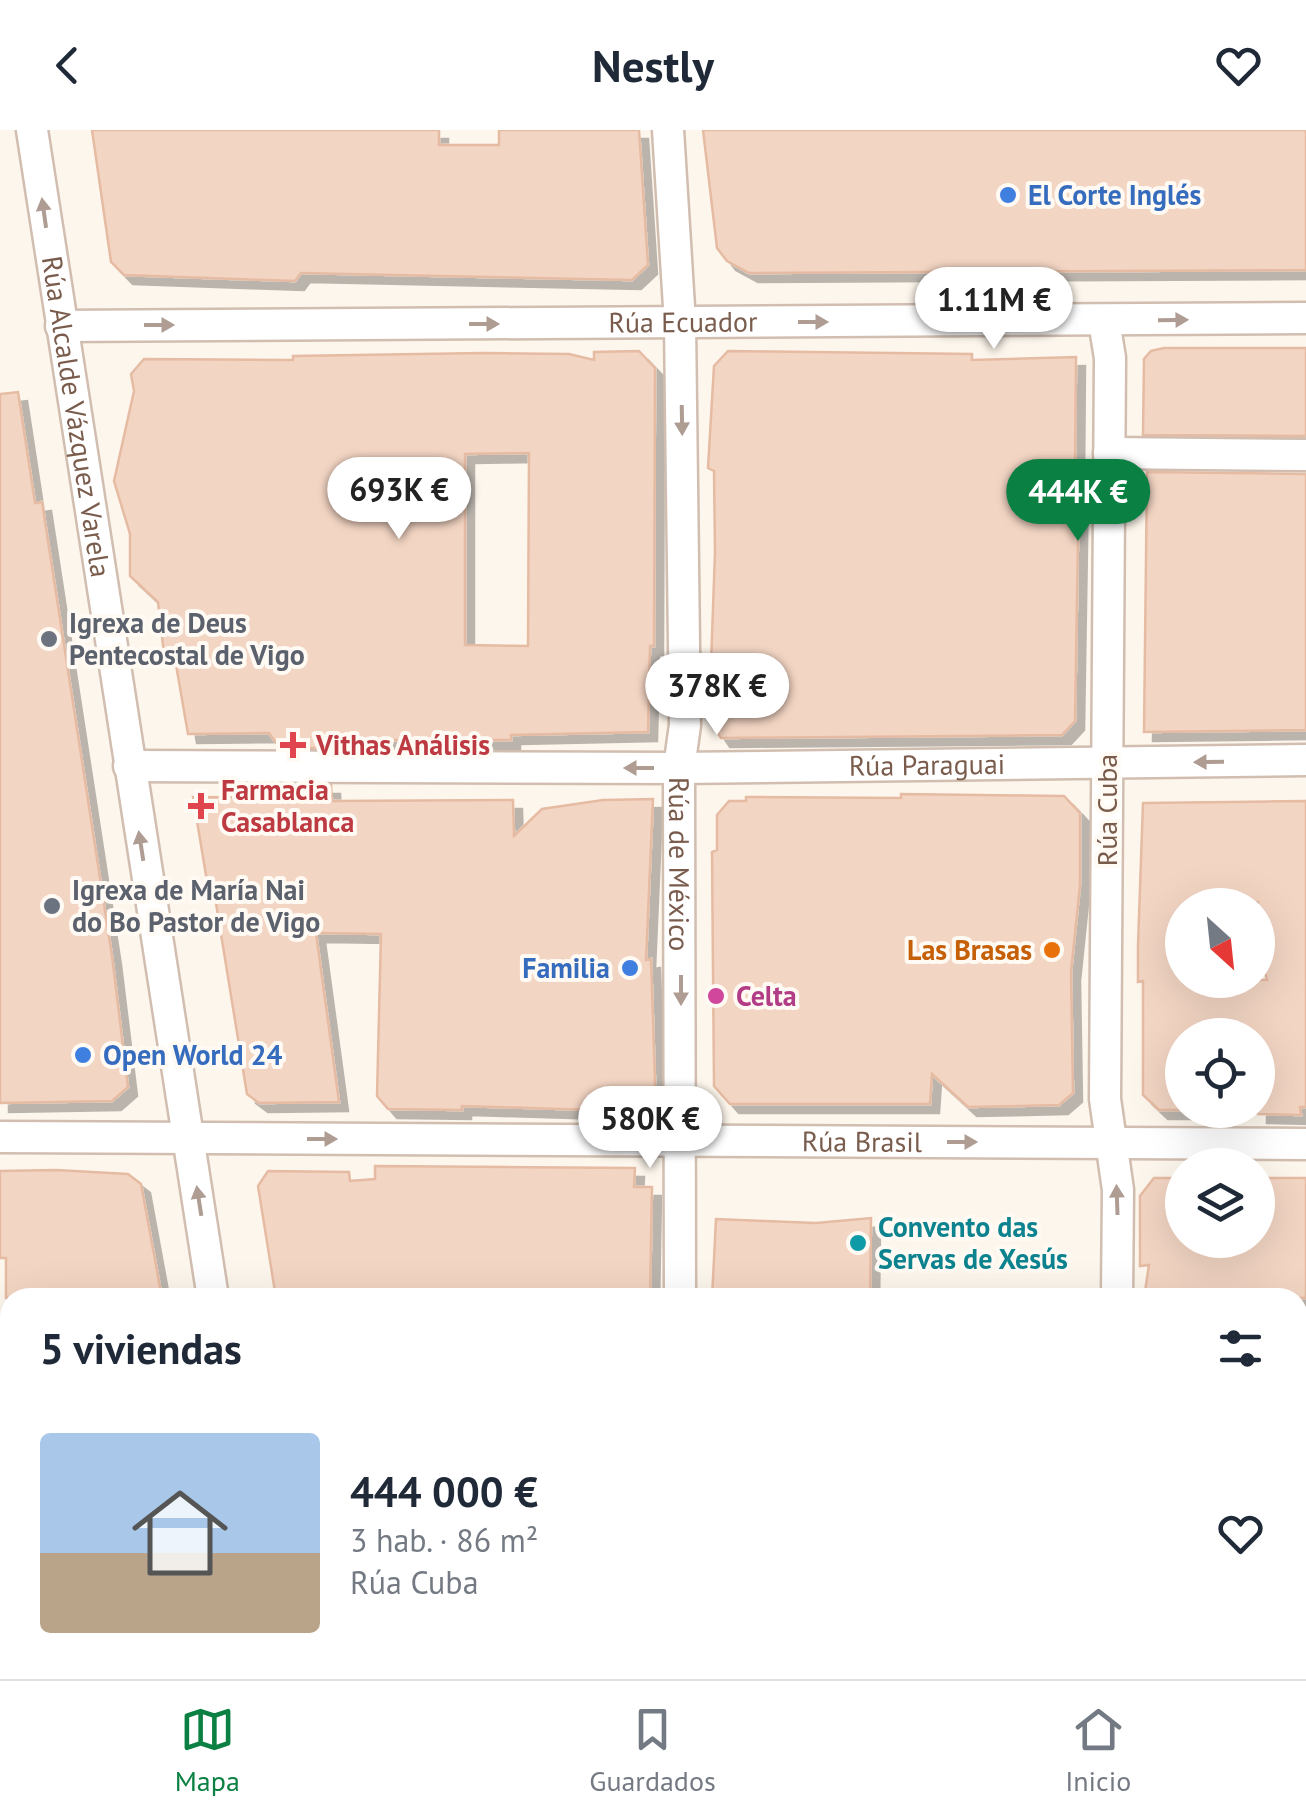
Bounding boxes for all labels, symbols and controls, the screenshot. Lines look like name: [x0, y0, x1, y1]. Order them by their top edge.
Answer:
text: Nestly: [592, 36, 714, 94]
icon: back: [40, 38, 95, 93]
icon: heart: [1211, 38, 1266, 93]
place label: El Corte Inglés: [1028, 176, 1202, 213]
marker: El Corte Inglés: [997, 184, 1019, 206]
one-way arrow: [36, 197, 52, 228]
street label: Rúa Alcalde Vázquez Varela: [34, 253, 120, 580]
pin: 1.11M €: [902, 267, 1086, 352]
text: 1.11M €: [937, 278, 1051, 320]
street label: Rúa Ecuador: [608, 303, 758, 340]
one-way arrow: [1157, 312, 1189, 328]
one-way arrow: [797, 314, 829, 330]
one-way arrow: [468, 316, 500, 332]
one-way arrow: [143, 317, 175, 333]
one-way arrow: [674, 405, 690, 437]
pin: 693K €: [318, 457, 480, 542]
pin: 444K €: [997, 459, 1159, 544]
text: 693K €: [349, 468, 449, 510]
text: 444K €: [1028, 470, 1128, 512]
place label: Igrexa de Deus Pentecostal de Vigo: [69, 604, 305, 673]
marker: Igrexa de Deus Pentecostal de Vigo: [38, 628, 60, 650]
pin: 378K €: [636, 653, 798, 738]
text: 378K €: [667, 664, 767, 706]
place label: Vithas Análisis: [315, 726, 490, 763]
marker: Vithas Análisis: [280, 732, 306, 758]
street label: Rúa Paraguai: [849, 745, 1005, 784]
street label: Rúa Cuba: [1088, 754, 1125, 866]
one-way arrow: [1192, 754, 1224, 770]
one-way arrow: [622, 760, 654, 776]
place label: Farmacia Casablanca: [221, 771, 354, 840]
street label: Rúa de México: [661, 777, 698, 951]
marker: Farmacia Casablanca: [190, 795, 212, 817]
one-way arrow: [133, 829, 149, 861]
place label: Igrexa de María Nai do Bo Pastor de Vigo: [72, 871, 320, 940]
north arrow: [1165, 888, 1275, 998]
map controls: [1165, 888, 1275, 1258]
marker: Igrexa de María Nai do Bo Pastor de Vigo: [41, 895, 63, 917]
place label: Las Brasas: [907, 931, 1032, 968]
marker: Las Brasas: [1041, 939, 1063, 961]
place label: Familia: [522, 949, 610, 986]
marker: Familia: [619, 957, 641, 979]
one-way arrow: [673, 974, 689, 1006]
place label: Celta: [736, 977, 797, 1014]
marker: Celta: [705, 985, 727, 1007]
button: locate: [1165, 1018, 1275, 1128]
place label: Open World 24: [103, 1036, 283, 1073]
marker: Open World 24: [72, 1044, 94, 1066]
pin: 580K €: [569, 1086, 731, 1171]
text: 580K €: [600, 1097, 700, 1139]
street label: Rúa Brasil: [802, 1122, 922, 1160]
one-way arrow: [306, 1131, 338, 1147]
one-way arrow: [946, 1134, 978, 1150]
button: layers: [1165, 1148, 1275, 1258]
one-way arrow: [1109, 1184, 1125, 1216]
one-way arrow: [190, 1185, 206, 1216]
place label: Convento das Servas de Xesús: [878, 1208, 1068, 1277]
marker: Convento das Servas de Xesús: [847, 1232, 869, 1254]
text: 5 viviendas: [40, 1321, 242, 1376]
icon: filters: [1213, 1321, 1268, 1376]
text: 444 000 €: [350, 1464, 538, 1519]
icon: home: [120, 1473, 240, 1593]
icon: heart: [1213, 1506, 1268, 1561]
text: 3 hab. · 86 m²: [350, 1519, 538, 1561]
text: Rúa Cuba: [350, 1561, 479, 1603]
tab: Mapa: [175, 1702, 240, 1799]
tab: Guardados: [589, 1702, 716, 1799]
tab: Inicio: [1065, 1702, 1131, 1799]

